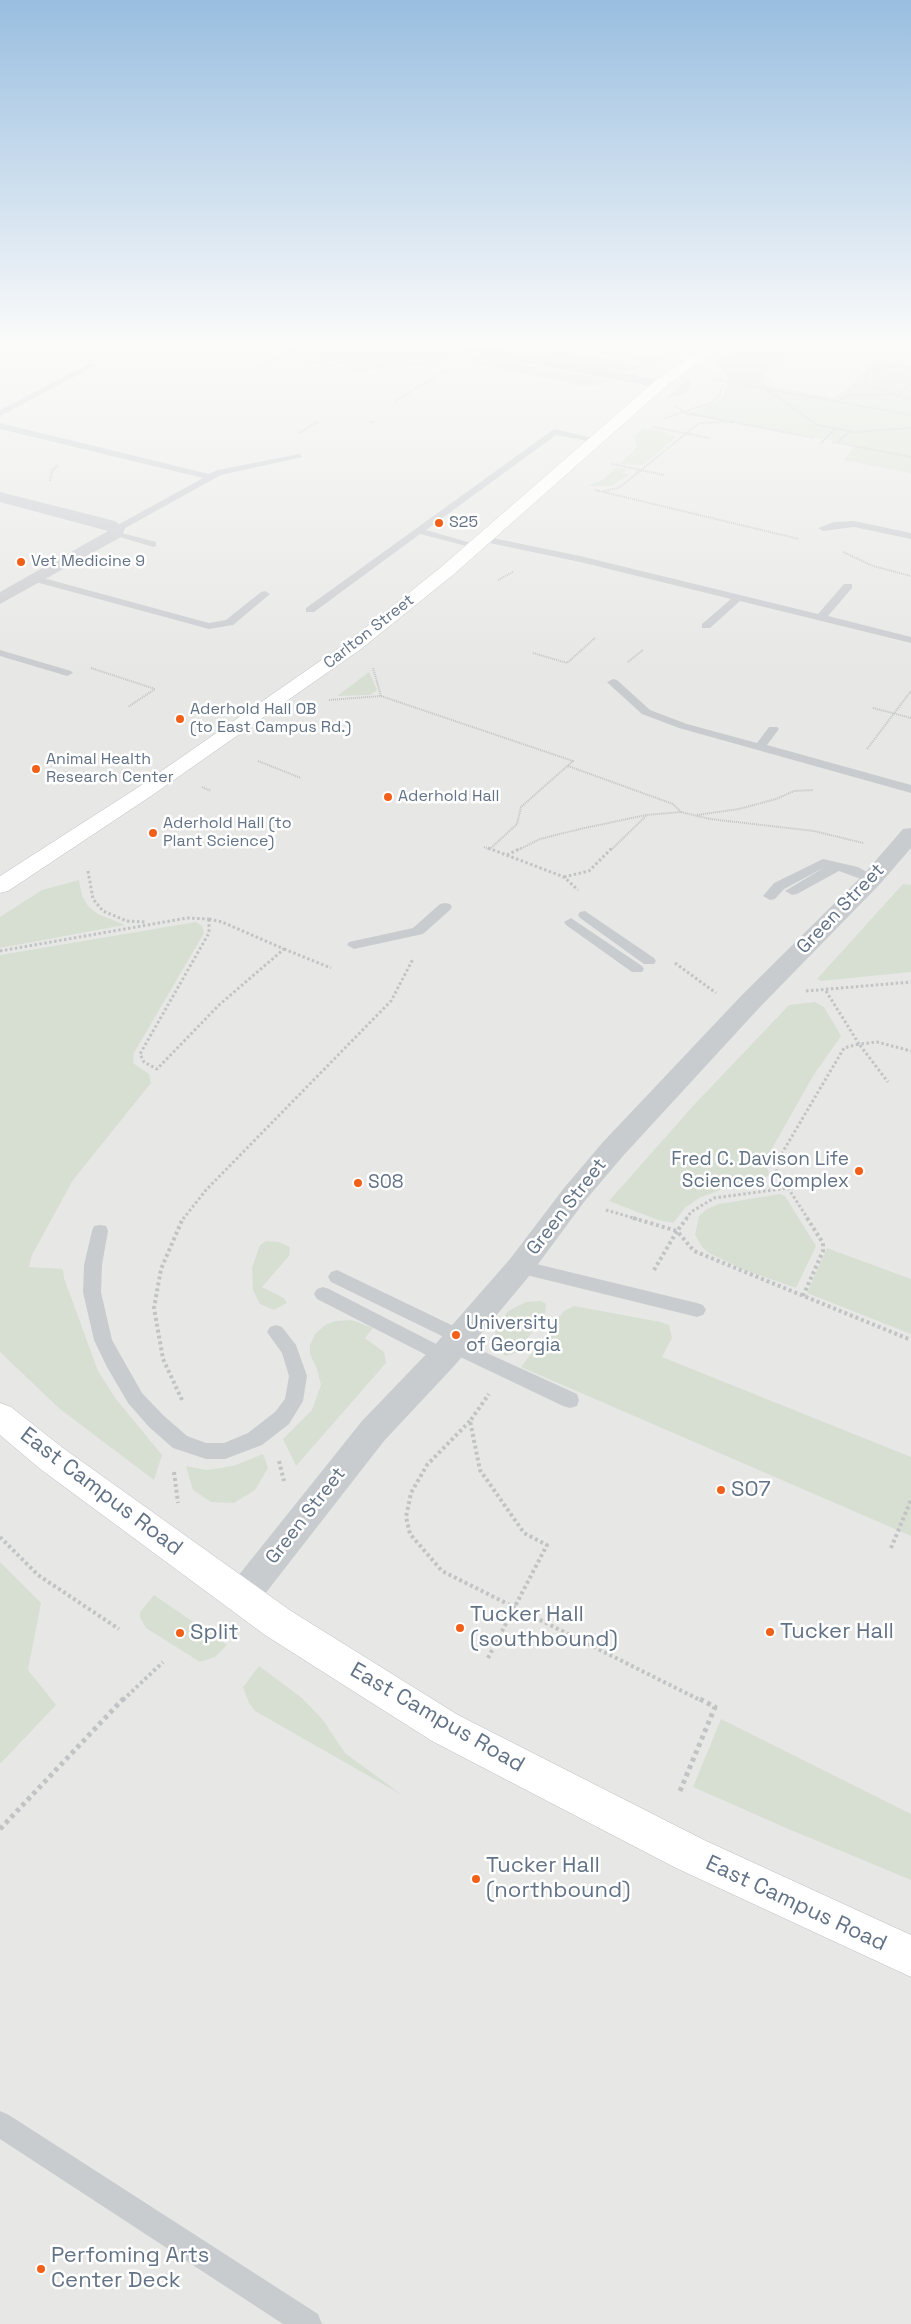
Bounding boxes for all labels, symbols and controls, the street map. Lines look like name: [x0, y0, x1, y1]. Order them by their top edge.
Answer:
place label: S25: [449, 513, 478, 533]
marker: S25: [433, 517, 445, 529]
place label: Vet Medicine 9: [31, 552, 145, 572]
marker: Vet Medicine 9: [15, 556, 27, 568]
street label: Carlton Street: [320, 591, 418, 673]
place label: Aderhold Hall OB (to East Campus Rd.): [190, 700, 351, 738]
marker: Aderhold Hall OB (to East Campus Rd.): [174, 713, 186, 725]
place label: Animal Health Research Center: [46, 750, 174, 788]
marker: Animal Health Research Center: [30, 763, 42, 775]
place label: Aderhold Hall: [398, 787, 499, 807]
marker: Aderhold Hall: [382, 791, 394, 803]
place label: Aderhold Hall (to Plant Science): [163, 814, 292, 852]
marker: Aderhold Hall (to Plant Science): [147, 827, 159, 839]
street label: Green Street: [792, 859, 890, 959]
place label: Fred C. Davison Life Sciences Complex: [671, 1149, 849, 1193]
street label: Green Street: [522, 1154, 612, 1260]
marker: Fred C. Davison Life Sciences Complex: [853, 1165, 865, 1177]
place label: S08: [368, 1172, 404, 1194]
marker: S08: [352, 1177, 364, 1189]
place label: University of Georgia: [466, 1313, 561, 1357]
marker: University of Georgia: [450, 1329, 462, 1341]
street label: East Campus Road: [15, 1422, 187, 1562]
street label: Green Street: [261, 1463, 351, 1569]
place label: S07: [731, 1477, 771, 1503]
marker: S07: [715, 1484, 727, 1496]
place label: Tucker Hall (southbound): [470, 1602, 618, 1654]
place label: Tucker Hall: [780, 1619, 894, 1645]
place label: Split: [190, 1620, 239, 1646]
marker: Tucker Hall (southbound): [454, 1622, 466, 1634]
marker: Tucker Hall: [764, 1626, 776, 1638]
marker: Split: [174, 1627, 186, 1639]
street label: East Campus Road: [345, 1657, 529, 1779]
street label: East Campus Road: [701, 1850, 891, 1958]
place label: Tucker Hall (northbound): [486, 1853, 630, 1904]
marker: Tucker Hall (northbound): [470, 1873, 482, 1885]
place label: Perfoming Arts Center Deck: [51, 2243, 209, 2294]
marker: Perfoming Arts Center Deck: [35, 2263, 47, 2275]

